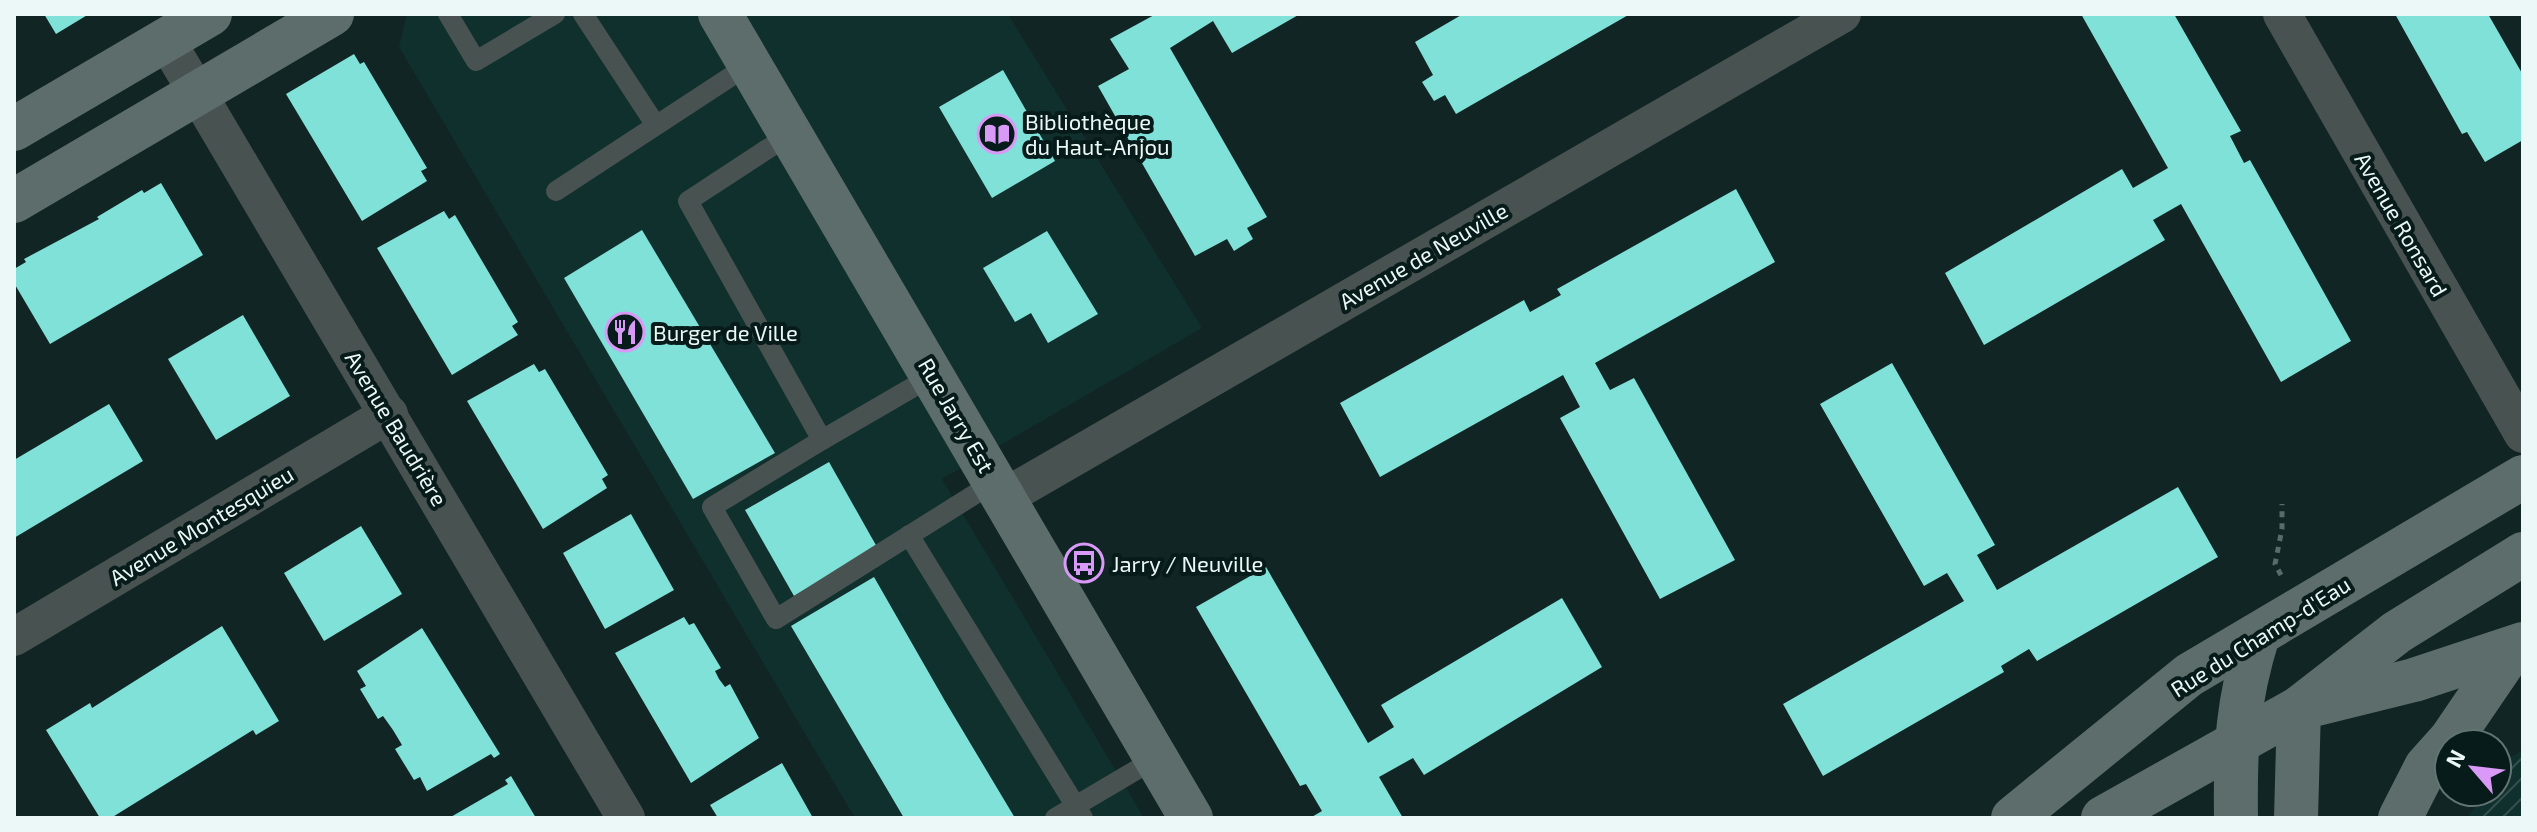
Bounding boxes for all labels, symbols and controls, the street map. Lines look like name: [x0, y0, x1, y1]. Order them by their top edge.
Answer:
place label: Bibliothèque du Haut-Anjou: [1025, 108, 1170, 160]
library icon: Bibliothèque du Haut-Anjou: [976, 113, 1018, 155]
street label: Avenue Ronsard: [2350, 147, 2454, 301]
street label: Avenue de Neuville: [1334, 196, 1512, 314]
restaurant icon: Burger de Ville: [604, 311, 646, 353]
place label: Burger de Ville: [653, 319, 798, 345]
street label: Avenue Baudrière: [341, 346, 453, 510]
street label: Rue Jarry Est: [914, 353, 1000, 477]
street label: Avenue Montesquieu: [105, 460, 297, 590]
bus stop icon: Jarry / Neuville: [1063, 542, 1105, 584]
place label: Jarry / Neuville: [1112, 550, 1263, 576]
street label: Rue du Champ-d'Eau: [2166, 570, 2354, 702]
north arrow: [2433, 728, 2513, 808]
text: N: [2439, 745, 2470, 771]

